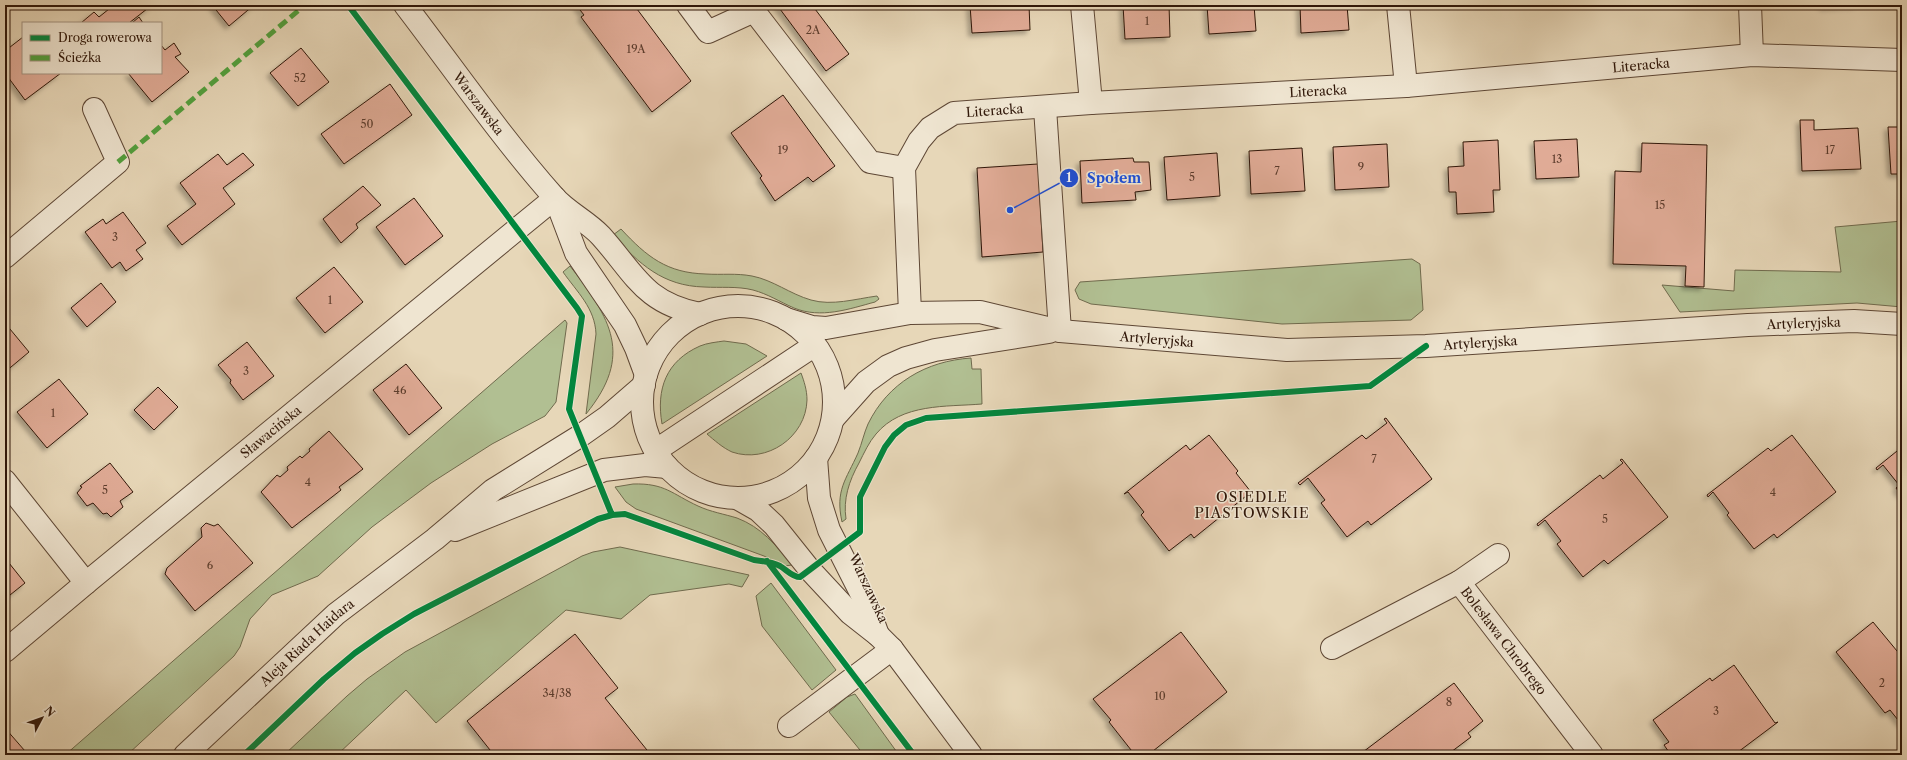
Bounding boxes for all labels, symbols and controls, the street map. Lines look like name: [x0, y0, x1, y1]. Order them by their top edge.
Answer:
house number: 1: [1145, 14, 1150, 28]
legend: [22, 22, 162, 74]
house number: 2A: [806, 23, 821, 37]
text: Droga rowerowa: [58, 30, 152, 45]
house number: 19A: [627, 42, 646, 56]
text: Ścieżka: [58, 49, 102, 65]
street label: Literacka: [1611, 54, 1670, 75]
street label: Warszawska: [449, 68, 508, 138]
house number: 52: [294, 71, 306, 85]
street label: Literacka: [1289, 81, 1347, 100]
street label: Literacka: [965, 100, 1024, 120]
house number: 50: [361, 117, 373, 131]
house number: 19: [777, 143, 789, 157]
house number: 17: [1825, 143, 1836, 157]
house number: 13: [1552, 152, 1562, 166]
house number: 9: [1358, 160, 1364, 174]
house number: 7: [1274, 164, 1280, 178]
callout: Społem: [1059, 165, 1150, 191]
text: Społem: [1087, 169, 1141, 187]
text: 1: [1066, 170, 1072, 185]
house number: 5: [1189, 170, 1195, 184]
house number: 15: [1655, 198, 1665, 212]
house number: 3: [112, 230, 118, 244]
house number: 1: [328, 293, 333, 307]
street label: Artyleryjska: [1765, 314, 1841, 332]
street label: Artyleryjska: [1118, 328, 1195, 350]
street label: Artyleryjska: [1442, 332, 1518, 353]
house number: 3: [243, 364, 249, 378]
house number: 46: [394, 383, 407, 397]
street label: Sławacińska: [237, 402, 304, 461]
house number: 1: [51, 406, 56, 420]
house number: 7: [1371, 452, 1377, 466]
house number: 4: [305, 475, 311, 489]
house number: 5: [102, 483, 108, 497]
house number: 4: [1770, 485, 1776, 499]
district label: OSIEDLE PIASTOWSKIE: [1194, 488, 1310, 522]
house number: 5: [1602, 512, 1608, 526]
street label: Warszawska: [846, 550, 892, 625]
house number: 6: [207, 558, 214, 572]
street label: Bolesława Chrobrego: [1458, 583, 1551, 698]
street label: Aleja Riada Haidara: [256, 595, 357, 690]
house number: 2: [1879, 676, 1885, 690]
house number: 34/38: [543, 686, 571, 700]
house number: 10: [1154, 689, 1166, 703]
house number: 8: [1446, 695, 1452, 709]
north arrow: [22, 698, 62, 738]
text: N: [41, 703, 58, 720]
house number: 3: [1713, 704, 1719, 718]

